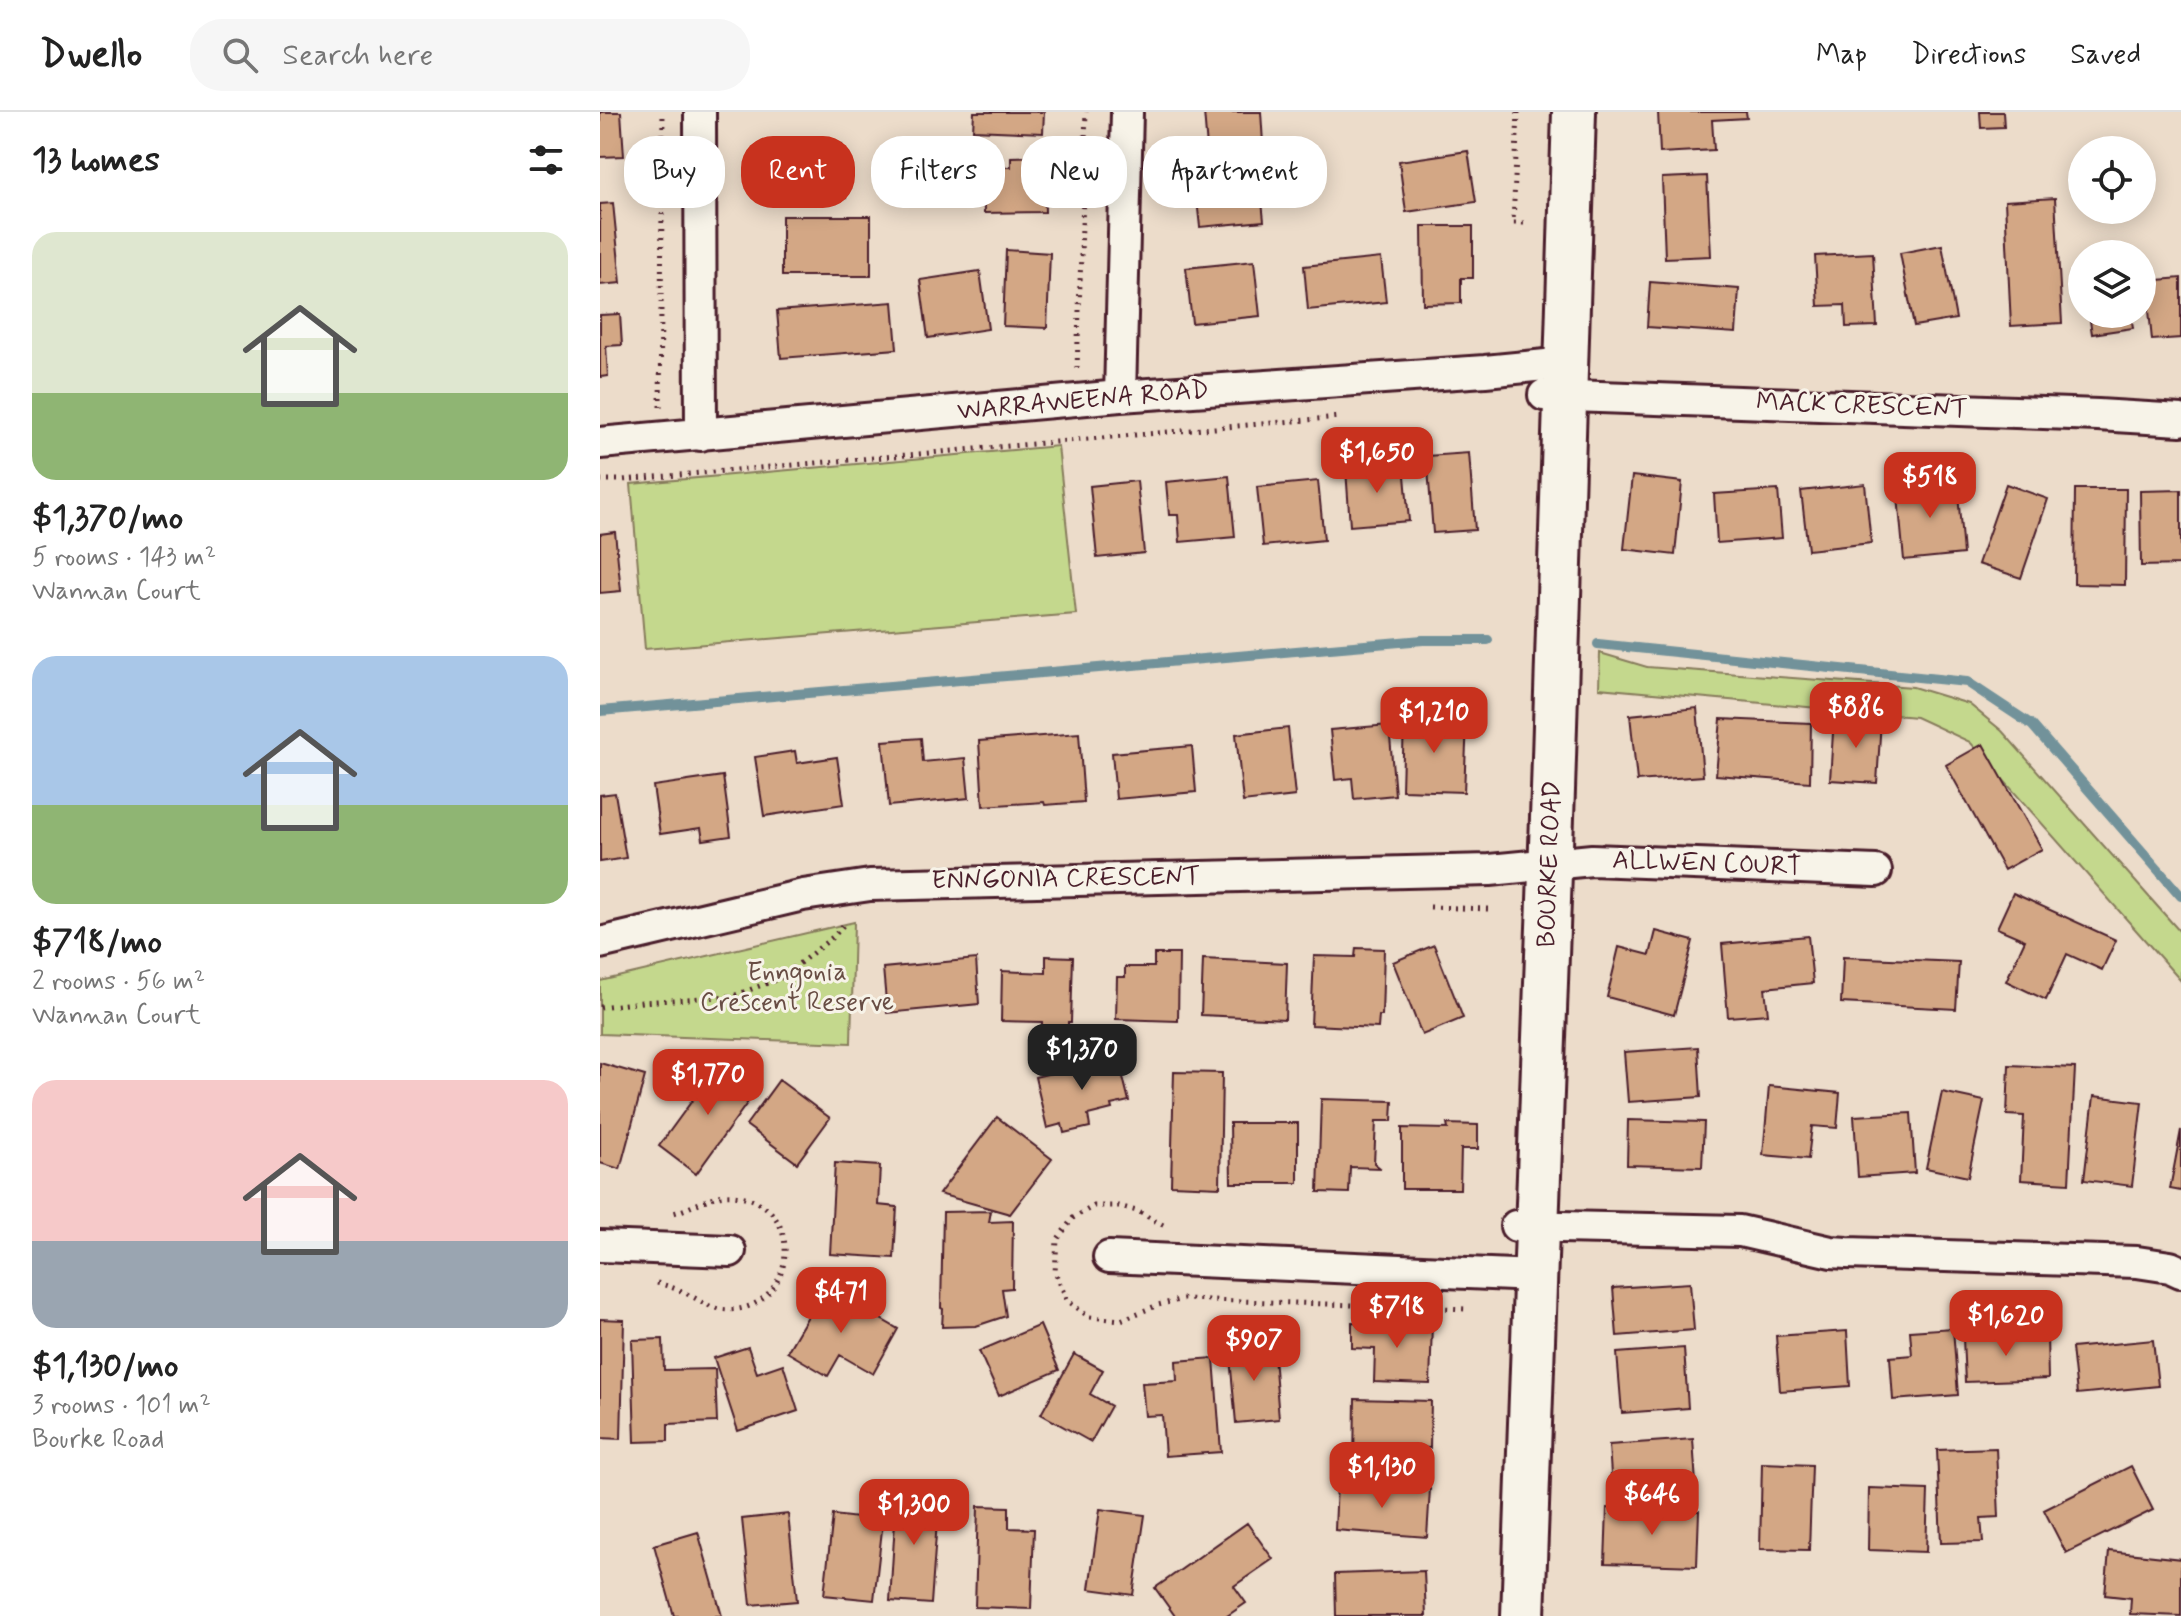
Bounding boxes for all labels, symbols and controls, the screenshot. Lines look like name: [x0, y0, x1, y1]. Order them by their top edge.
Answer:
search box: [190, 19, 750, 91]
text: Dwello: [40, 31, 142, 80]
icon: search: [218, 33, 262, 77]
text: Search here: [282, 36, 433, 75]
text: Map: [1816, 37, 1867, 74]
text: Directions: [1911, 37, 2026, 74]
text: Saved: [2070, 37, 2141, 74]
chip: Buy: [624, 136, 725, 208]
chip: Rent: [741, 136, 855, 208]
chip: Filters: [871, 136, 1005, 208]
chip: New: [1021, 136, 1127, 208]
chip: Apartment: [1143, 136, 1327, 208]
map controls: [2068, 136, 2156, 328]
button: locate: [2068, 136, 2156, 224]
text: 13 homes: [32, 138, 160, 183]
icon: filters: [524, 138, 568, 182]
button: layers: [2068, 240, 2156, 328]
icon: home: [228, 284, 372, 428]
street label: WARRAWEENA ROAD: [956, 373, 1210, 429]
street label: MACK CRESCENT: [1755, 385, 1969, 427]
pin: $1,650: [1312, 427, 1442, 495]
text: $1,650: [1339, 436, 1415, 470]
pin: $518: [1883, 452, 1977, 520]
text: $518: [1902, 461, 1958, 495]
text: $1,370/mo: [32, 496, 183, 541]
text: 5 rooms · 143 m²: [32, 541, 216, 575]
text: Wannan Court: [32, 575, 201, 609]
pin: $886: [1809, 682, 1903, 750]
pin: $1,210: [1369, 687, 1499, 755]
text: $886: [1828, 691, 1884, 725]
text: $1,210: [1399, 696, 1469, 730]
icon: home: [228, 708, 372, 852]
street label: BOURKE ROAD: [1530, 780, 1570, 948]
street label: ALLWEN COURT: [1612, 844, 1802, 884]
street label: ENNGONIA CRESCENT: [931, 860, 1201, 898]
text: $718/mo: [32, 920, 162, 965]
park label: Enngonia Crescent Reserve: [700, 956, 894, 1020]
text: 2 rooms · 56 m²: [32, 965, 205, 999]
text: Wannan Court: [32, 999, 201, 1033]
pin: $1,370: [1017, 1024, 1147, 1092]
text: $1,370: [1046, 1033, 1118, 1067]
pin: $1,770: [643, 1049, 773, 1117]
text: $1,770: [671, 1058, 745, 1092]
icon: home: [228, 1132, 372, 1276]
pin: $471: [794, 1267, 888, 1335]
text: $471: [814, 1276, 868, 1310]
pin: $718: [1350, 1282, 1444, 1350]
pin: $1,620: [1941, 1290, 2071, 1358]
text: $718: [1369, 1291, 1425, 1325]
text: $1,620: [1968, 1299, 2044, 1333]
pin: $907: [1207, 1315, 1301, 1383]
text: $907: [1225, 1324, 1283, 1358]
text: $1,130/mo: [32, 1344, 178, 1389]
text: 3 rooms · 101 m²: [32, 1389, 211, 1423]
text: Bourke Road: [32, 1423, 164, 1457]
pin: $1,130: [1317, 1442, 1447, 1510]
text: $1,130: [1348, 1451, 1416, 1485]
pin: $646: [1605, 1469, 1699, 1537]
text: $646: [1624, 1478, 1680, 1512]
pin: $1,300: [849, 1479, 979, 1547]
text: $1,300: [877, 1488, 951, 1522]

